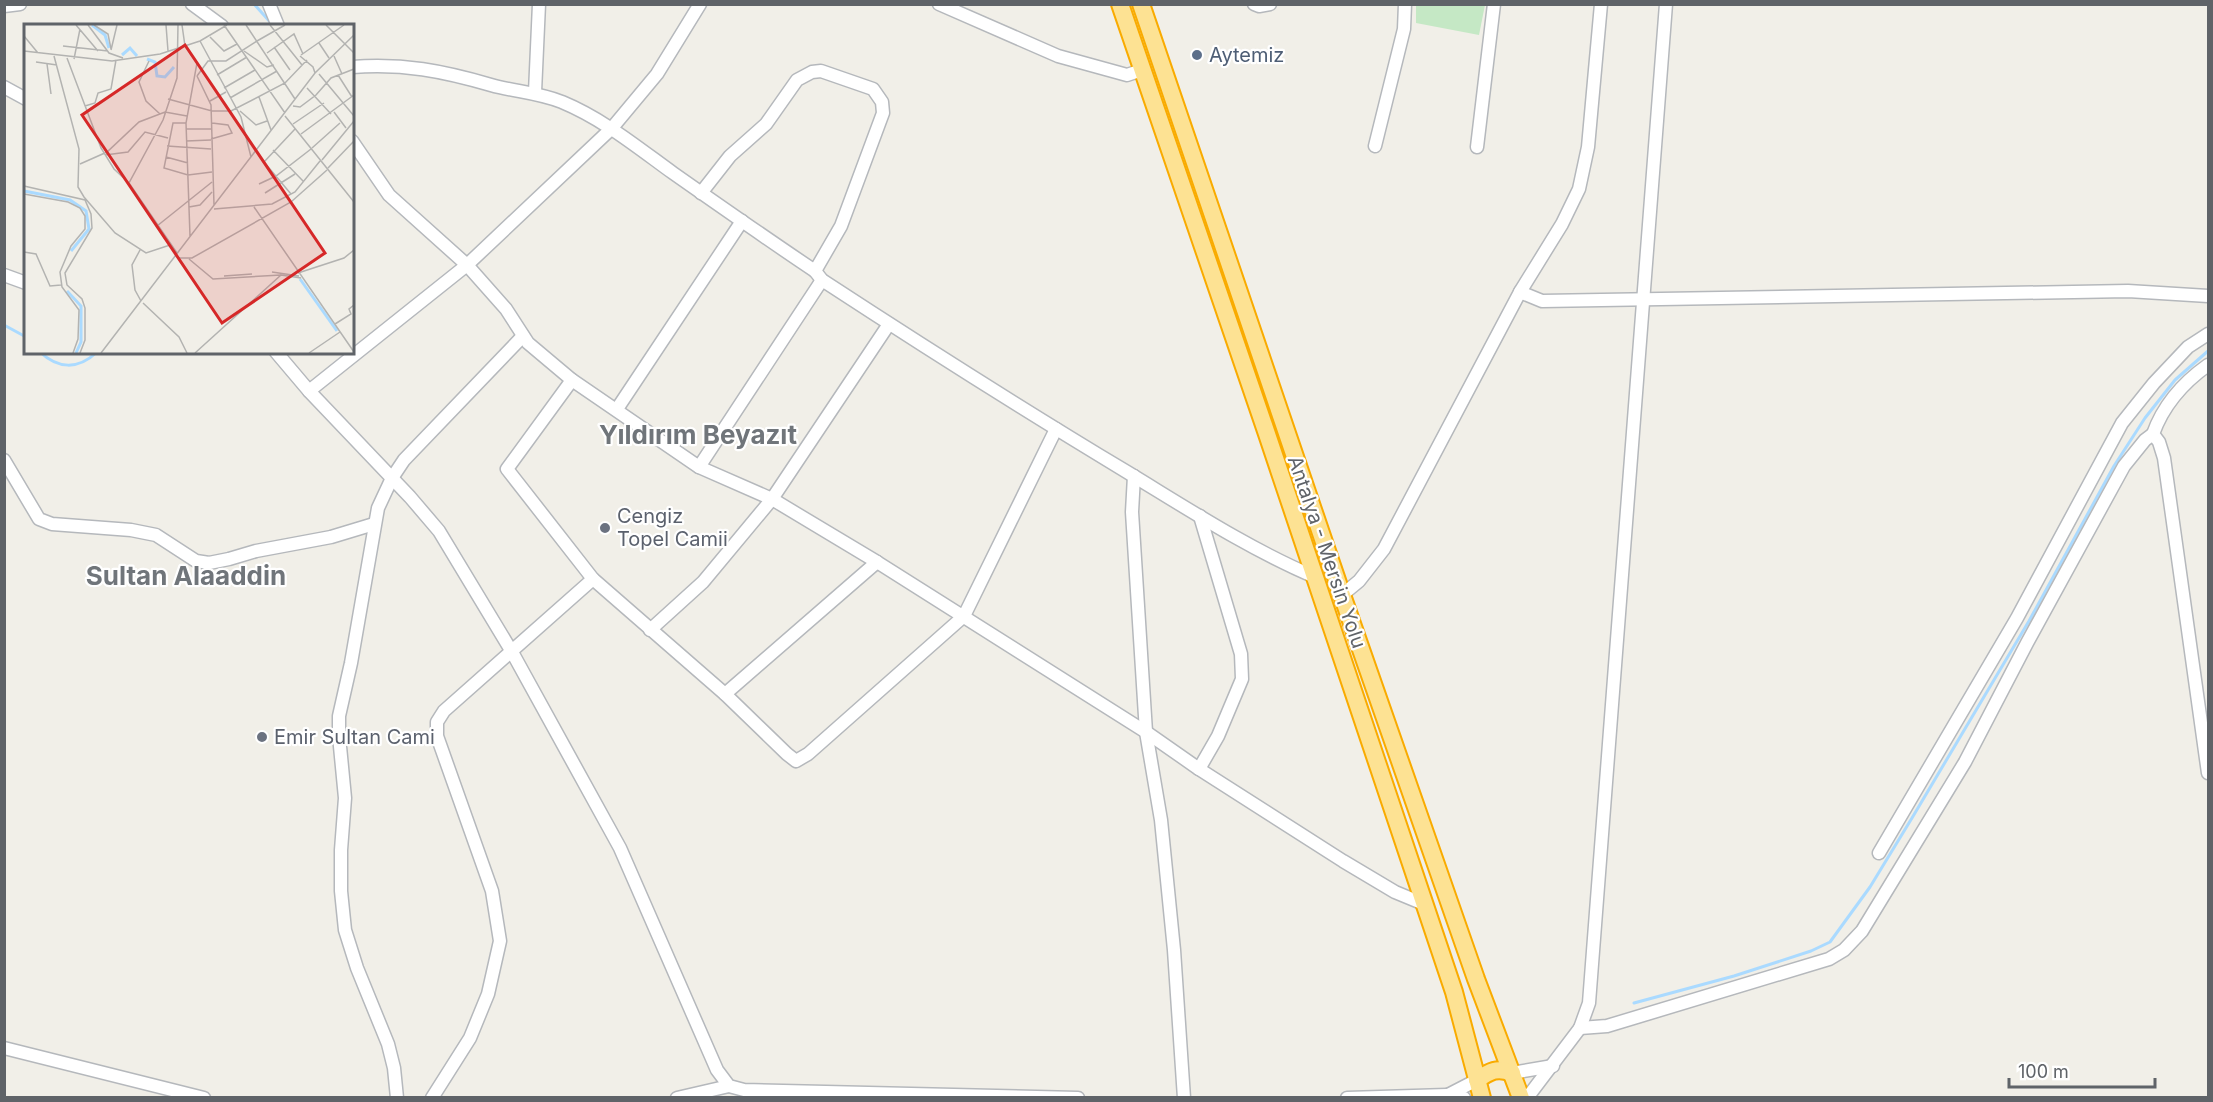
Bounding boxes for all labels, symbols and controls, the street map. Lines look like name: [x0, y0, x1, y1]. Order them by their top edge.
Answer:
inset map: [24, 24, 354, 354]
place label: Aytemiz: [1209, 43, 1284, 67]
marker: Aytemiz: [1190, 48, 1204, 62]
district label: Yıldırım Beyazıt: [599, 419, 797, 450]
street label: Antalya - Mersin Yolu: [1283, 453, 1371, 651]
place label: Cengiz Topel Camii: [617, 504, 728, 551]
marker: Cengiz Topel Camii: [598, 521, 612, 535]
district label: Sultan Alaaddin: [86, 560, 286, 591]
place label: Emir Sultan Cami: [274, 725, 435, 749]
marker: Emir Sultan Cami: [255, 730, 269, 744]
scale bar: [2009, 1051, 2154, 1089]
text: 100 m: [2018, 1061, 2069, 1082]

